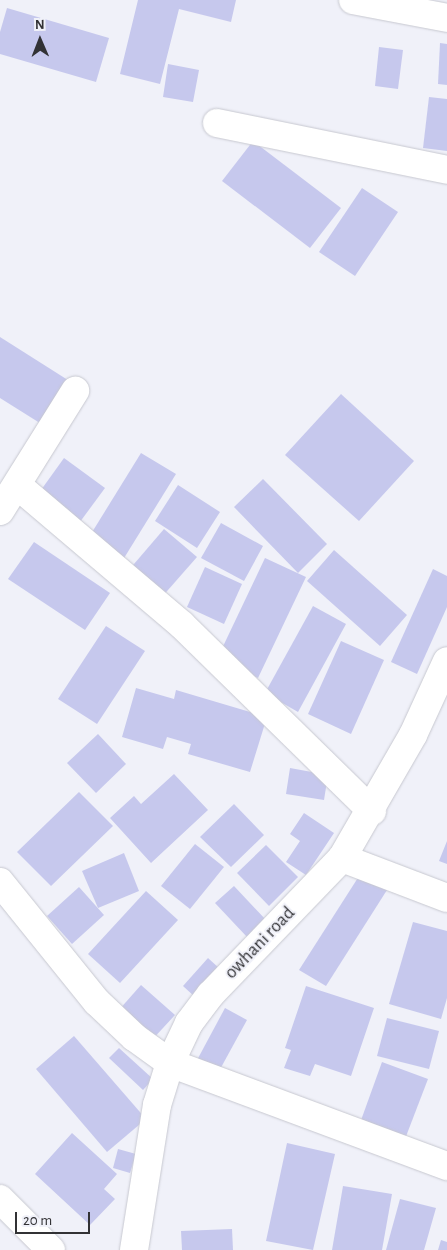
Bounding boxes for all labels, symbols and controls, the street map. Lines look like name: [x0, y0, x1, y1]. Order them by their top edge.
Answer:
north arrow: [15, 15, 65, 65]
text: N: [35, 18, 45, 32]
street label: owhani road: [220, 902, 300, 984]
scale bar: [18, 1202, 92, 1234]
text: 20 m: [23, 1213, 52, 1228]

